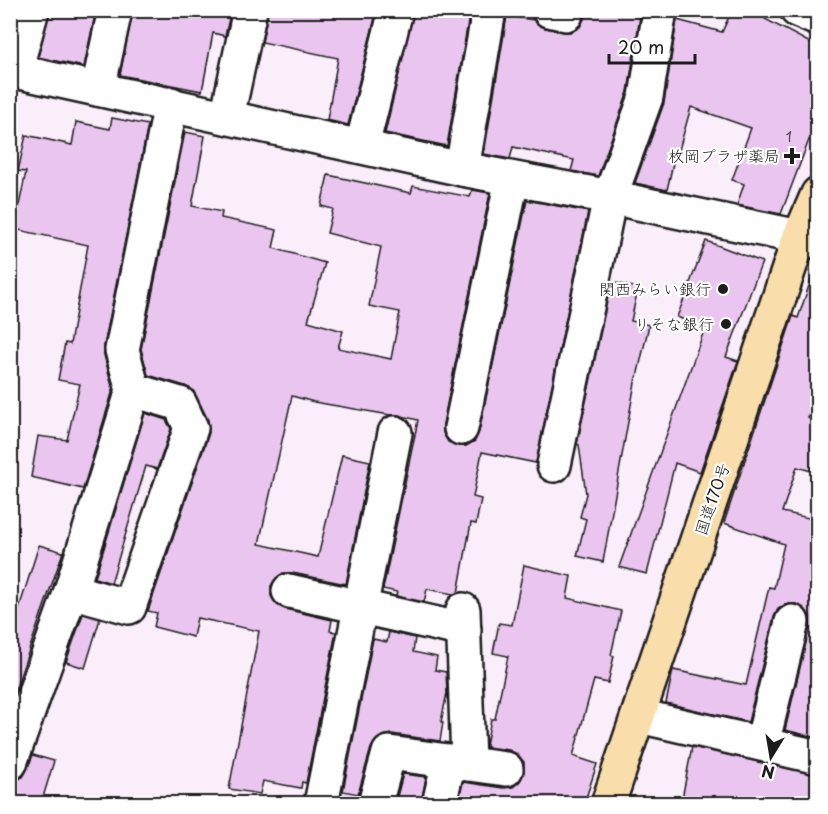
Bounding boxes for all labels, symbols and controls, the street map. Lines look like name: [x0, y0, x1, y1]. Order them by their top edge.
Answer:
scale bar: [609, 27, 694, 65]
text: 20 m: [618, 33, 664, 60]
house number: 1: [786, 126, 792, 147]
place label: 枚岡プラザ薬局: [668, 143, 780, 167]
marker: 枚岡プラザ薬局: [785, 149, 799, 163]
place label: 関西みらい銀行: [599, 276, 711, 300]
marker: 関西みらい銀行: [716, 282, 730, 296]
place label: りそな銀行: [634, 311, 714, 335]
marker: りそな銀行: [719, 317, 733, 331]
street label: 国道170号: [687, 459, 735, 538]
north arrow: [741, 727, 801, 787]
text: N: [759, 760, 776, 786]

